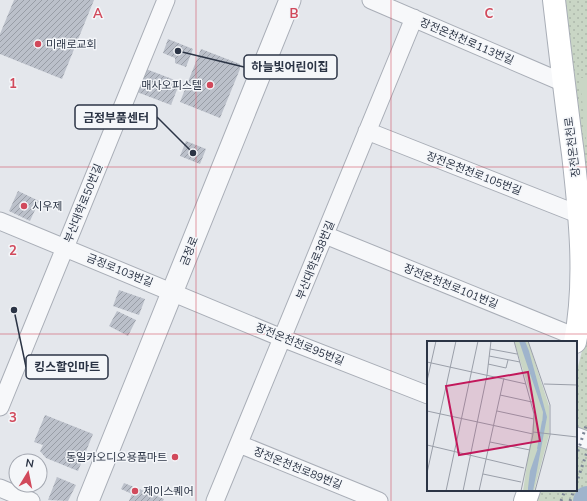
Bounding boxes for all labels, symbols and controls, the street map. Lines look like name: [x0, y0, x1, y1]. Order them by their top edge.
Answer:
text: A: [93, 5, 103, 21]
text: B: [290, 5, 299, 21]
text: C: [485, 5, 494, 21]
street label: 장전온천천로113번길: [418, 15, 516, 67]
place label: 미래로교회: [46, 37, 97, 51]
marker: 미래로교회: [33, 39, 43, 49]
callout: 하늘빛어린이집: [244, 55, 337, 79]
text: 하늘빛어린이집: [251, 59, 329, 74]
text: 1: [9, 75, 17, 91]
place label: 매사오피스텔: [141, 78, 202, 92]
marker: 매사오피스텔: [205, 80, 215, 90]
callout: 금정부품센터: [75, 105, 157, 129]
text: 금정부품센터: [83, 110, 149, 125]
street label: 장전온천천로: [561, 116, 583, 178]
street label: 장전온천천로105번길: [424, 148, 524, 198]
street label: 부산대학로50번길: [61, 161, 105, 245]
place label: 시우제: [32, 199, 62, 213]
marker: 시우제: [19, 201, 29, 211]
street label: 부산대학로38번길: [293, 218, 337, 302]
street label: 금정로: [177, 234, 201, 268]
text: 2: [9, 242, 17, 258]
street label: 금정로103번길: [85, 250, 155, 290]
street label: 장전온천천로101번길: [402, 261, 500, 311]
street label: 장전온천천로95번길: [254, 320, 346, 368]
inset map: [427, 341, 577, 491]
callout: 킹스할인마트: [26, 355, 108, 379]
text: 킹스할인마트: [34, 359, 100, 374]
text: 3: [9, 409, 17, 425]
street label: 장전온천천로89번길: [252, 444, 344, 492]
place label: 동일카오디오용품마트: [66, 450, 167, 464]
marker: 동일카오디오용품마트: [170, 452, 180, 462]
north arrow: [8, 453, 48, 493]
text: N: [24, 456, 35, 471]
place label: 제이스퀘어: [143, 484, 194, 498]
marker: 제이스퀘어: [130, 486, 140, 496]

